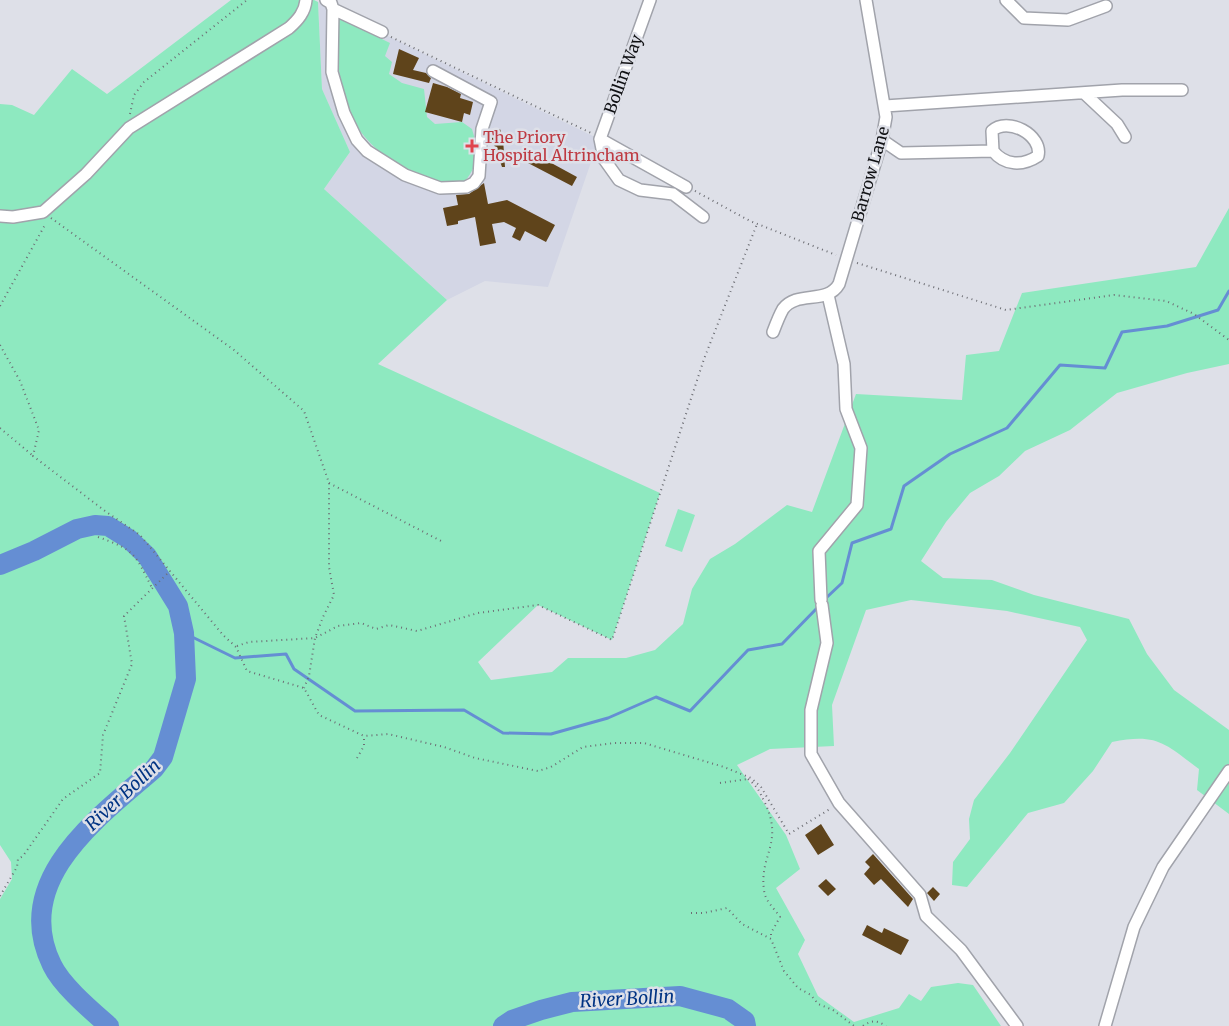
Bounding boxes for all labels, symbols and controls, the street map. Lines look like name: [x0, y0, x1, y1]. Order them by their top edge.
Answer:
street label: Bollin Way: [599, 31, 647, 116]
street label: Barrow Lane: [847, 124, 893, 224]
place label: The Priory Hospital Altrincham: [483, 127, 640, 165]
marker: The Priory Hospital Altrincham: [465, 139, 479, 153]
water label: River Bollin: [80, 754, 165, 835]
water label: River Bollin: [579, 985, 675, 1012]

